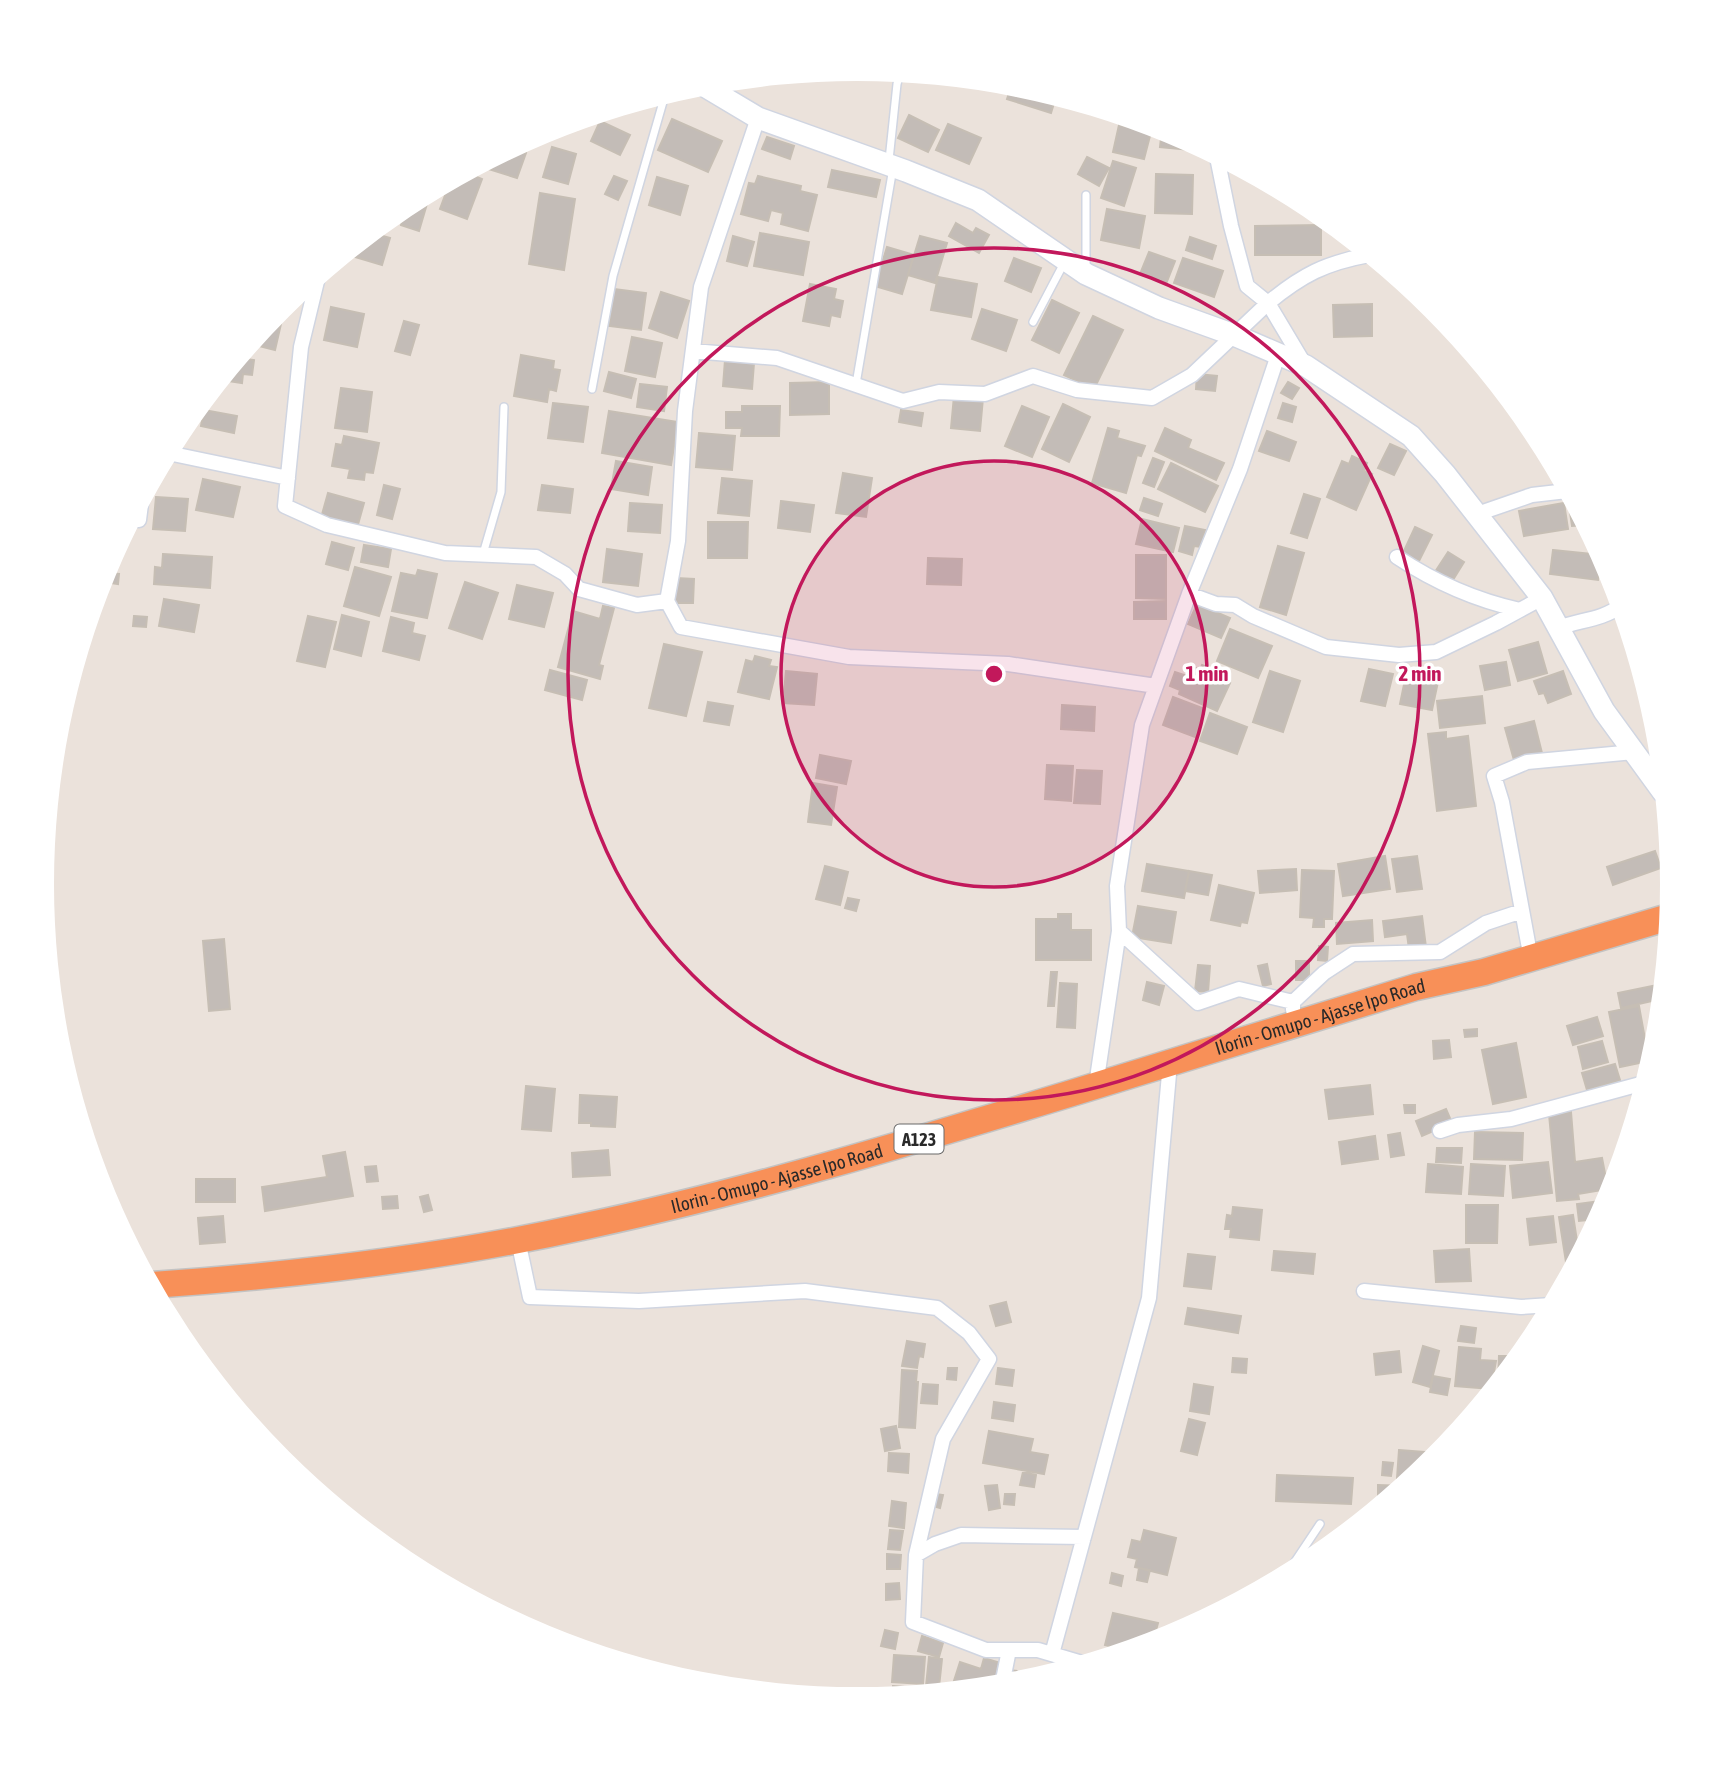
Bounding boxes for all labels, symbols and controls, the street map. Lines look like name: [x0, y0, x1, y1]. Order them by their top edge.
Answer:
text: 1 min: [1186, 661, 1228, 685]
text: 2 min: [1399, 661, 1441, 685]
centre of rings: [982, 662, 1006, 686]
street label: Ilorin - Omupo - Ajasse Ipo Road: [1212, 974, 1427, 1059]
road number: A123: [894, 1124, 944, 1154]
street label: Ilorin - Omupo - Ajasse Ipo Road: [668, 1139, 885, 1217]

